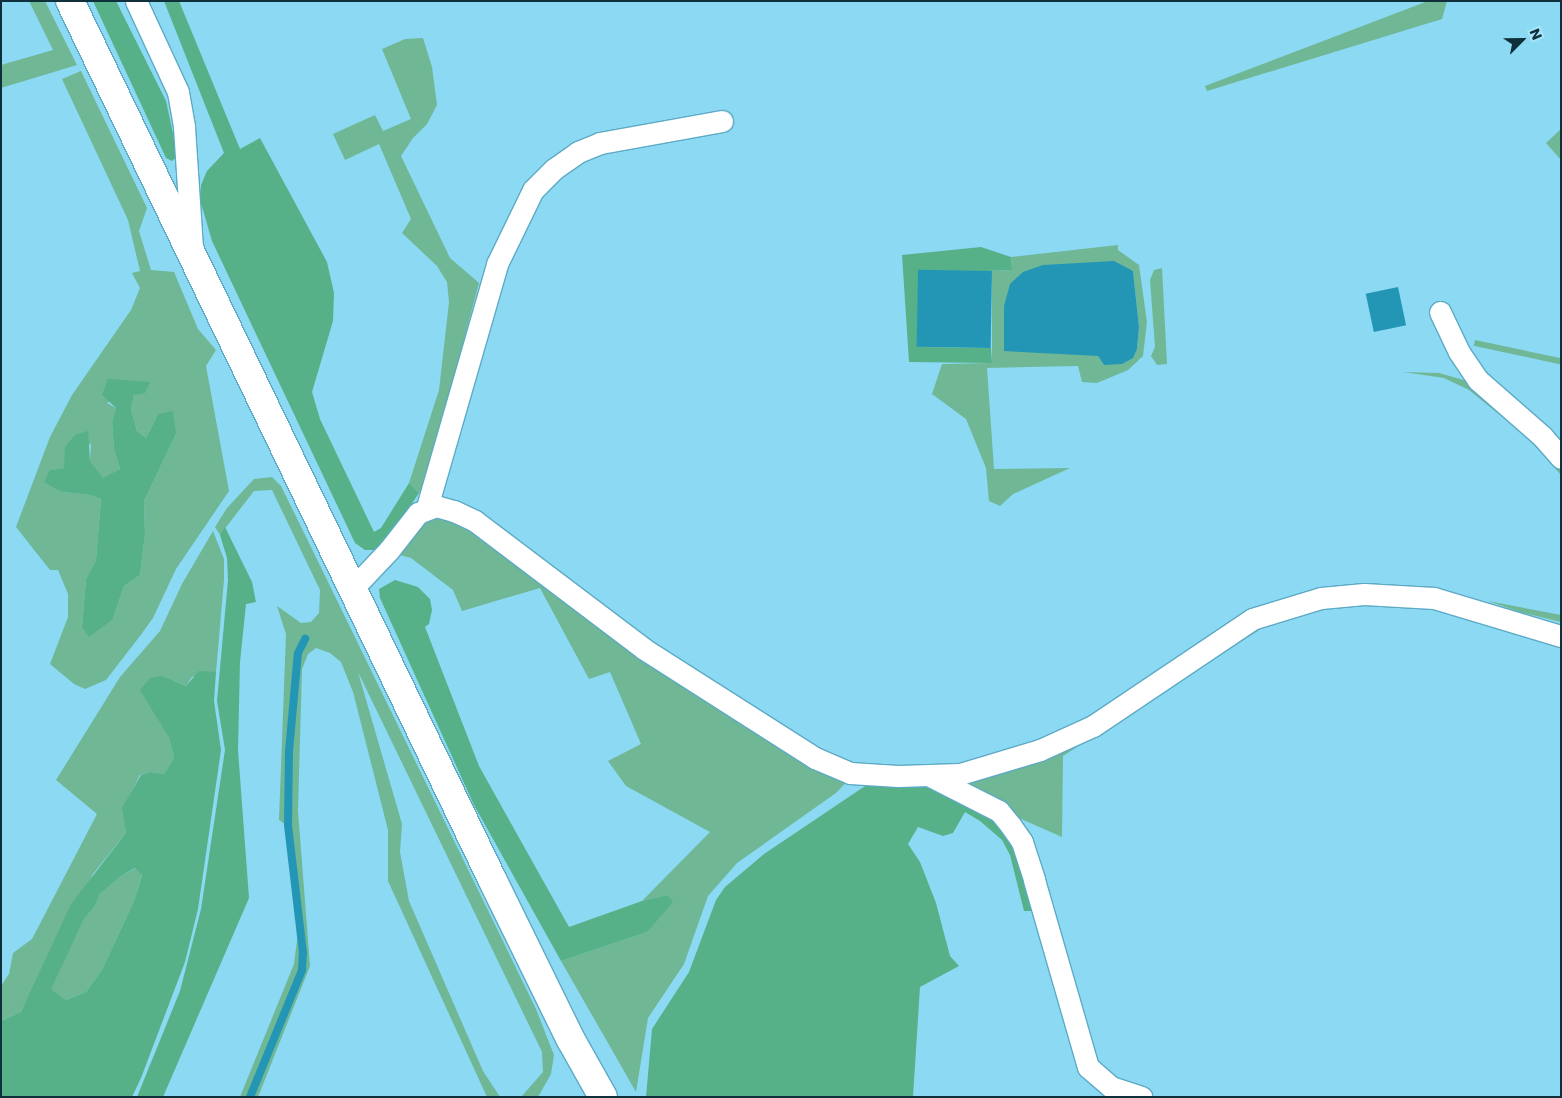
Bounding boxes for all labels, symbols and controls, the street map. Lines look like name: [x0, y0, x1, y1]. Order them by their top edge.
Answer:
north arrow: [1497, 15, 1547, 65]
text: N: [1525, 25, 1547, 43]

